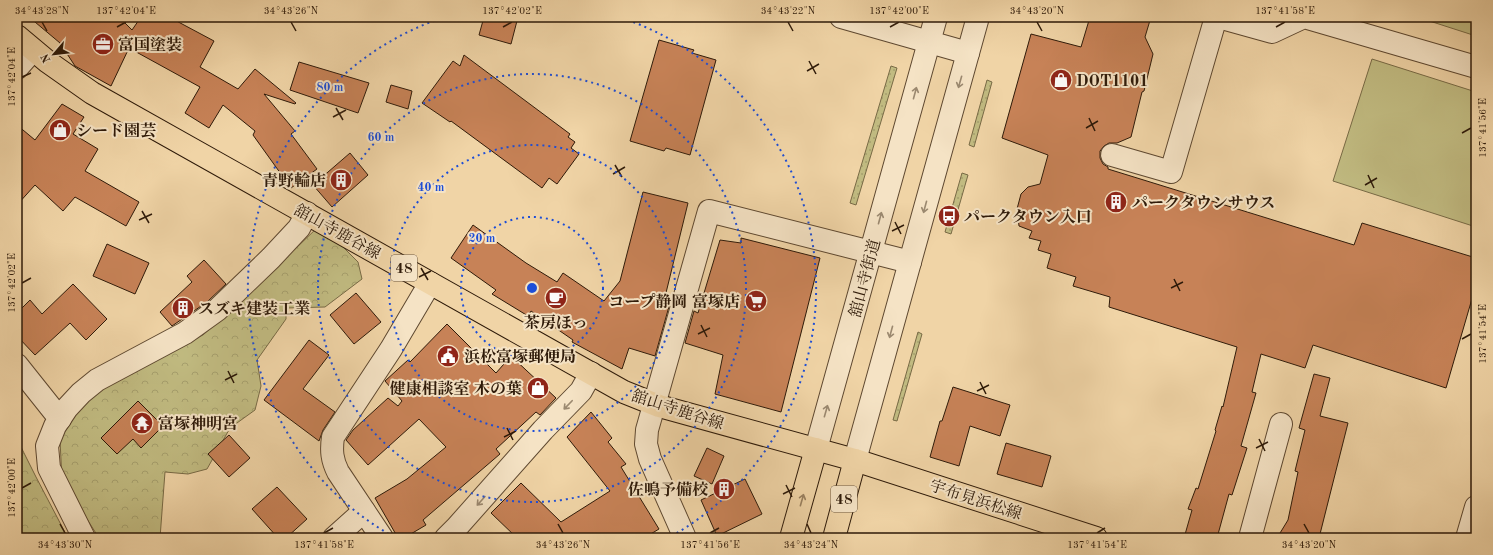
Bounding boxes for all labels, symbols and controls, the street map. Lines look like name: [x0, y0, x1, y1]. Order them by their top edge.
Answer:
text: 34°43'28"N: [15, 6, 70, 16]
text: 137°42'04"E: [96, 6, 156, 16]
text: 34°43'26"N: [264, 6, 319, 16]
text: 137°42'02"E: [482, 6, 542, 16]
text: 34°43'22"N: [761, 6, 816, 16]
text: 137°42'00"E: [869, 6, 929, 16]
text: 34°43'20"N: [1010, 6, 1065, 16]
text: 137°41'58"E: [1255, 6, 1315, 16]
office icon: 富国塗装: [90, 31, 116, 57]
north arrow: [34, 34, 74, 74]
place label: 富国塗装: [118, 36, 182, 54]
text: 137°42'04"E: [7, 47, 17, 107]
text: N: [39, 51, 53, 64]
shop icon: DOT1101: [1048, 67, 1074, 93]
place label: DOT1101: [1076, 74, 1149, 90]
one-way arrow: [956, 75, 963, 88]
text: 80 m: [317, 82, 344, 94]
one-way arrow: [911, 87, 919, 100]
text: 137°41'56"E: [1478, 98, 1488, 158]
shop icon: シード園芸: [47, 117, 73, 143]
place label: シード園芸: [76, 122, 156, 140]
text: 60 m: [368, 132, 395, 144]
building icon: 青野輪店: [328, 167, 354, 193]
place label: 青野輪店: [262, 172, 326, 190]
text: 40 m: [418, 182, 445, 194]
building icon: パークタウンサウス: [1103, 189, 1129, 215]
place label: パークタウンサウス: [1132, 195, 1275, 212]
one-way arrow: [921, 200, 928, 213]
street label: 舘山寺鹿谷線: [291, 201, 384, 263]
bus stop icon: パークタウン入口: [936, 203, 962, 229]
place label: パークタウン入口: [964, 208, 1092, 226]
one-way arrow: [877, 212, 884, 225]
text: 20 m: [469, 233, 496, 245]
street label: 舘山寺街道: [846, 237, 884, 319]
text: 137°42'02"E: [7, 253, 17, 313]
road number: 48: [391, 255, 417, 281]
centre of rings: [525, 281, 539, 295]
cafe icon: 茶房ほっ: [543, 285, 569, 311]
supermarket icon: コープ静岡 富塚店: [743, 288, 769, 314]
place label: コープ静岡 富塚店: [608, 293, 740, 311]
building icon: スズキ建装工業: [170, 295, 196, 321]
place label: スズキ建装工業: [198, 300, 310, 318]
text: 137°41'54"E: [1478, 304, 1488, 364]
place label: 茶房ほっ: [524, 314, 588, 332]
one-way arrow: [886, 325, 894, 338]
public building icon: 浜松富塚郵便局: [435, 343, 461, 369]
place label: 浜松富塚郵便局: [464, 348, 576, 366]
shop icon: 健康相談室 木の葉: [525, 375, 551, 401]
place label: 健康相談室 木の葉: [390, 380, 522, 398]
street label: 舘山寺鹿谷線: [629, 387, 726, 433]
one-way arrow: [563, 400, 573, 410]
one-way arrow: [823, 405, 831, 418]
temple icon: 富塚神明宮: [129, 410, 155, 436]
place label: 富塚神明宮: [158, 415, 238, 433]
text: 137°42'00"E: [7, 458, 17, 518]
building icon: 佐鳴予備校: [711, 476, 737, 502]
street label: 宇布見浜松線: [927, 477, 1024, 523]
place label: 佐鳴予備校: [628, 481, 709, 499]
road number: 48: [831, 486, 857, 512]
one-way arrow: [799, 494, 806, 507]
one-way arrow: [476, 496, 485, 506]
text: 34°43'30"N: [38, 540, 93, 550]
text: 137°41'58"E: [294, 540, 354, 550]
text: 34°43'26"N: [536, 540, 591, 550]
text: 137°41'56"E: [680, 540, 740, 550]
text: 34°43'24"N: [784, 540, 839, 550]
text: 137°41'54"E: [1067, 540, 1127, 550]
text: 34°43'20"N: [1282, 540, 1337, 550]

